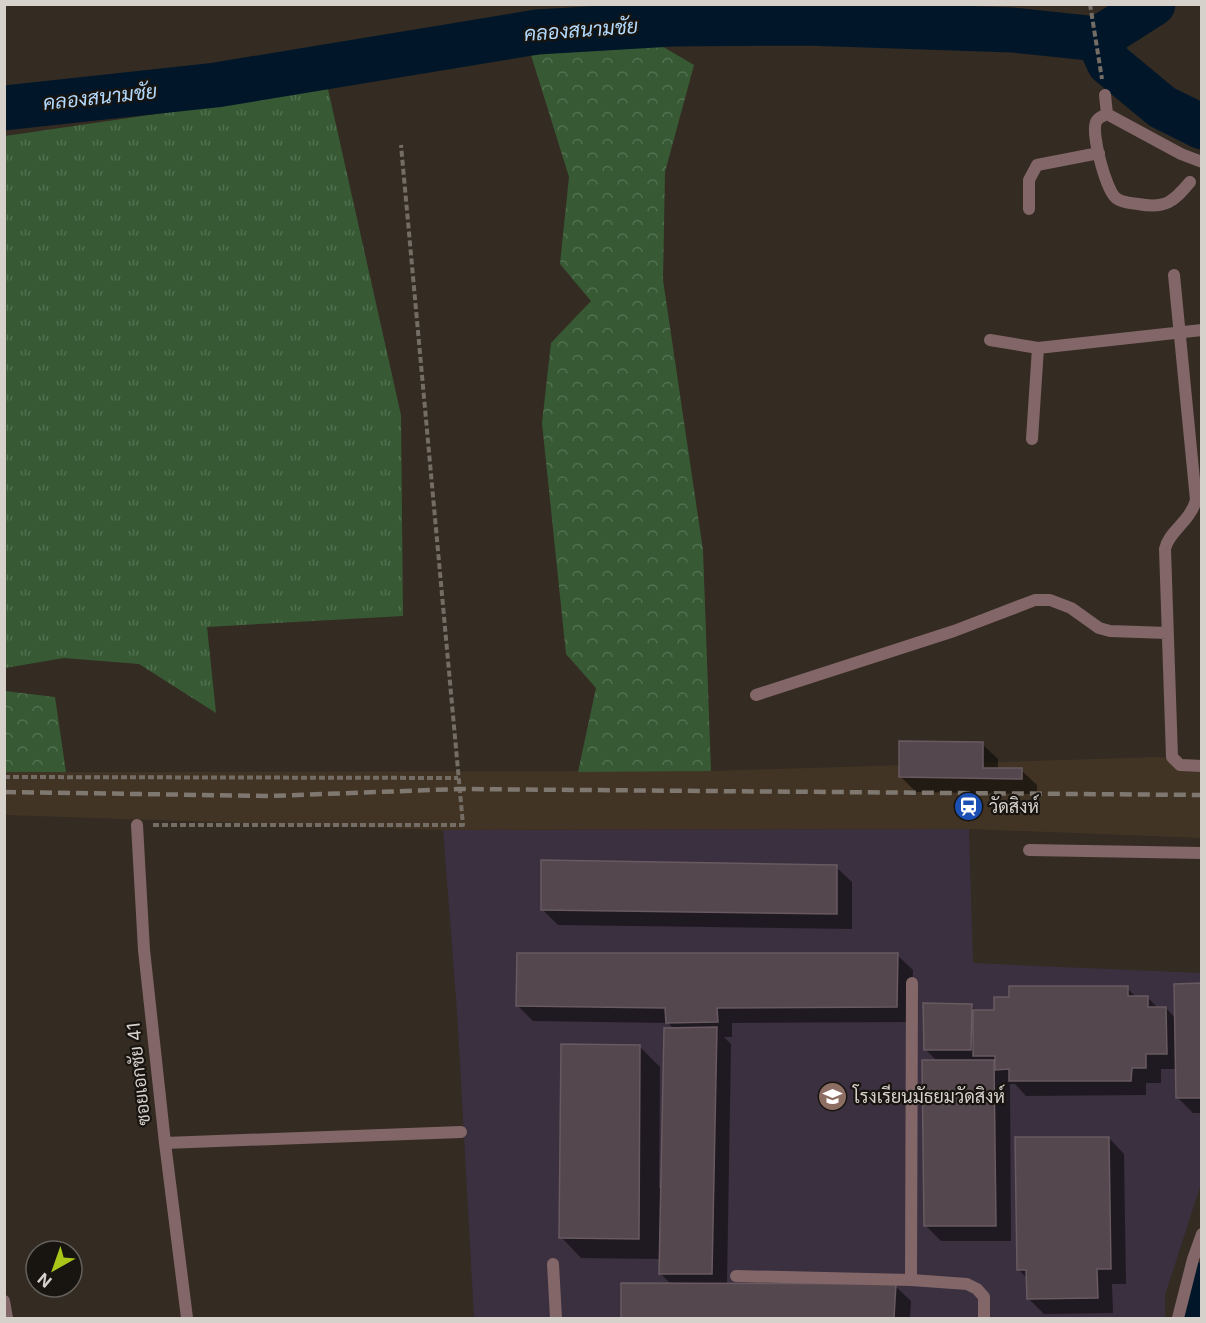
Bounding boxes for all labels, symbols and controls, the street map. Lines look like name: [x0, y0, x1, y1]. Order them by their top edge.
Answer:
water label: คลองสนามชัย: [523, 14, 639, 46]
water label: คลองสนามชัย: [42, 79, 159, 115]
station icon: วัดสิงห์: [952, 791, 984, 823]
place label: วัดสิงห์: [989, 794, 1039, 817]
street label: ซอยเอกชัย 41: [123, 1022, 154, 1127]
school or university icon: โรงเรียนมัธยมวัดสิงห์: [816, 1081, 848, 1113]
place label: โรงเรียนมัธยมวัดสิงห์: [852, 1084, 1005, 1107]
north arrow: [24, 1239, 84, 1299]
text: N: [33, 1269, 55, 1292]

